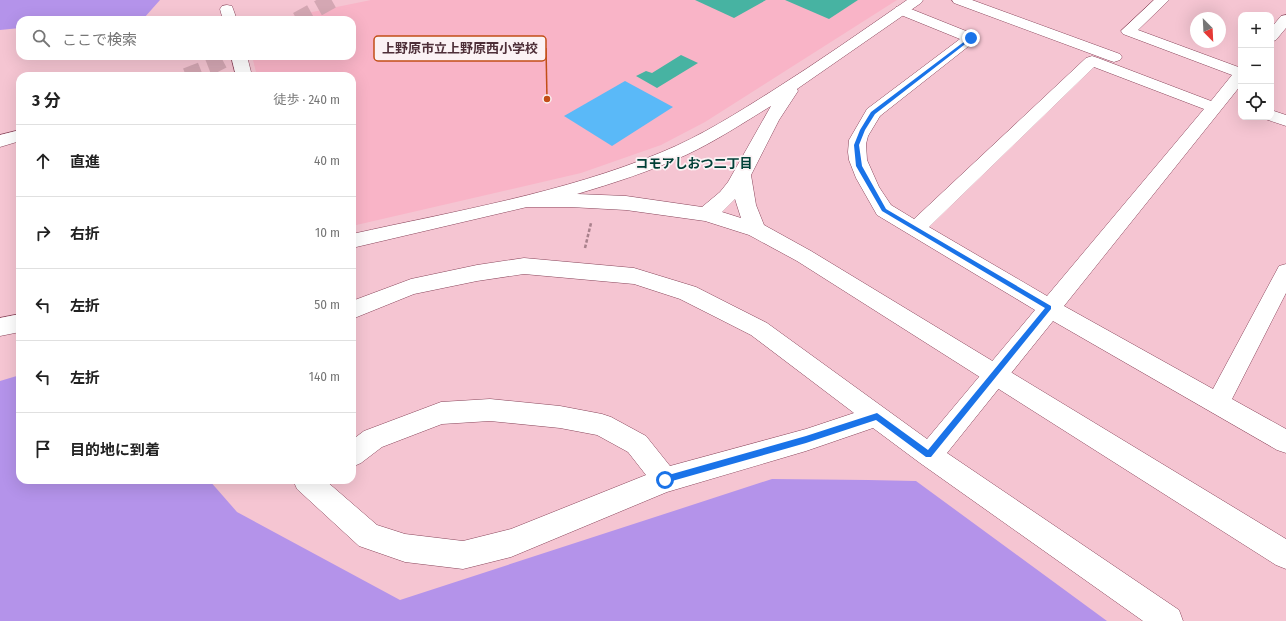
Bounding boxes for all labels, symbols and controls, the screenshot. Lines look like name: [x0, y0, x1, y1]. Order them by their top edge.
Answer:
north arrow: [1190, 12, 1226, 48]
map controls: [1238, 12, 1274, 120]
button: +: [1238, 12, 1274, 48]
search box: [16, 16, 356, 60]
icon: search: [30, 27, 52, 49]
route end: [962, 29, 980, 47]
text: ここで検索: [62, 31, 137, 49]
callout: 上野原市立上野原西小学校: [374, 36, 546, 61]
text: 上野原市立上野原西小学校: [382, 41, 538, 56]
button: −: [1238, 48, 1274, 84]
button: locate: [1238, 84, 1274, 120]
text: 3 分: [32, 90, 61, 111]
text: 徒歩 · 240 m: [274, 92, 340, 107]
icon: ahead: [32, 150, 54, 172]
text: 直進: [70, 153, 100, 171]
text: 40 m: [314, 153, 340, 168]
district label: コモアしおつ二丁目: [635, 156, 753, 171]
icon: right: [32, 222, 54, 244]
text: 右折: [70, 225, 100, 243]
text: 10 m: [315, 225, 340, 240]
icon: left: [32, 294, 54, 316]
text: 左折: [70, 297, 100, 315]
text: 50 m: [314, 297, 340, 312]
icon: left: [32, 366, 54, 388]
text: 左折: [70, 369, 100, 387]
text: 140 m: [309, 369, 340, 384]
icon: arrive: [32, 438, 54, 460]
text: 目的地に到着: [70, 441, 160, 459]
route start: [656, 471, 674, 489]

